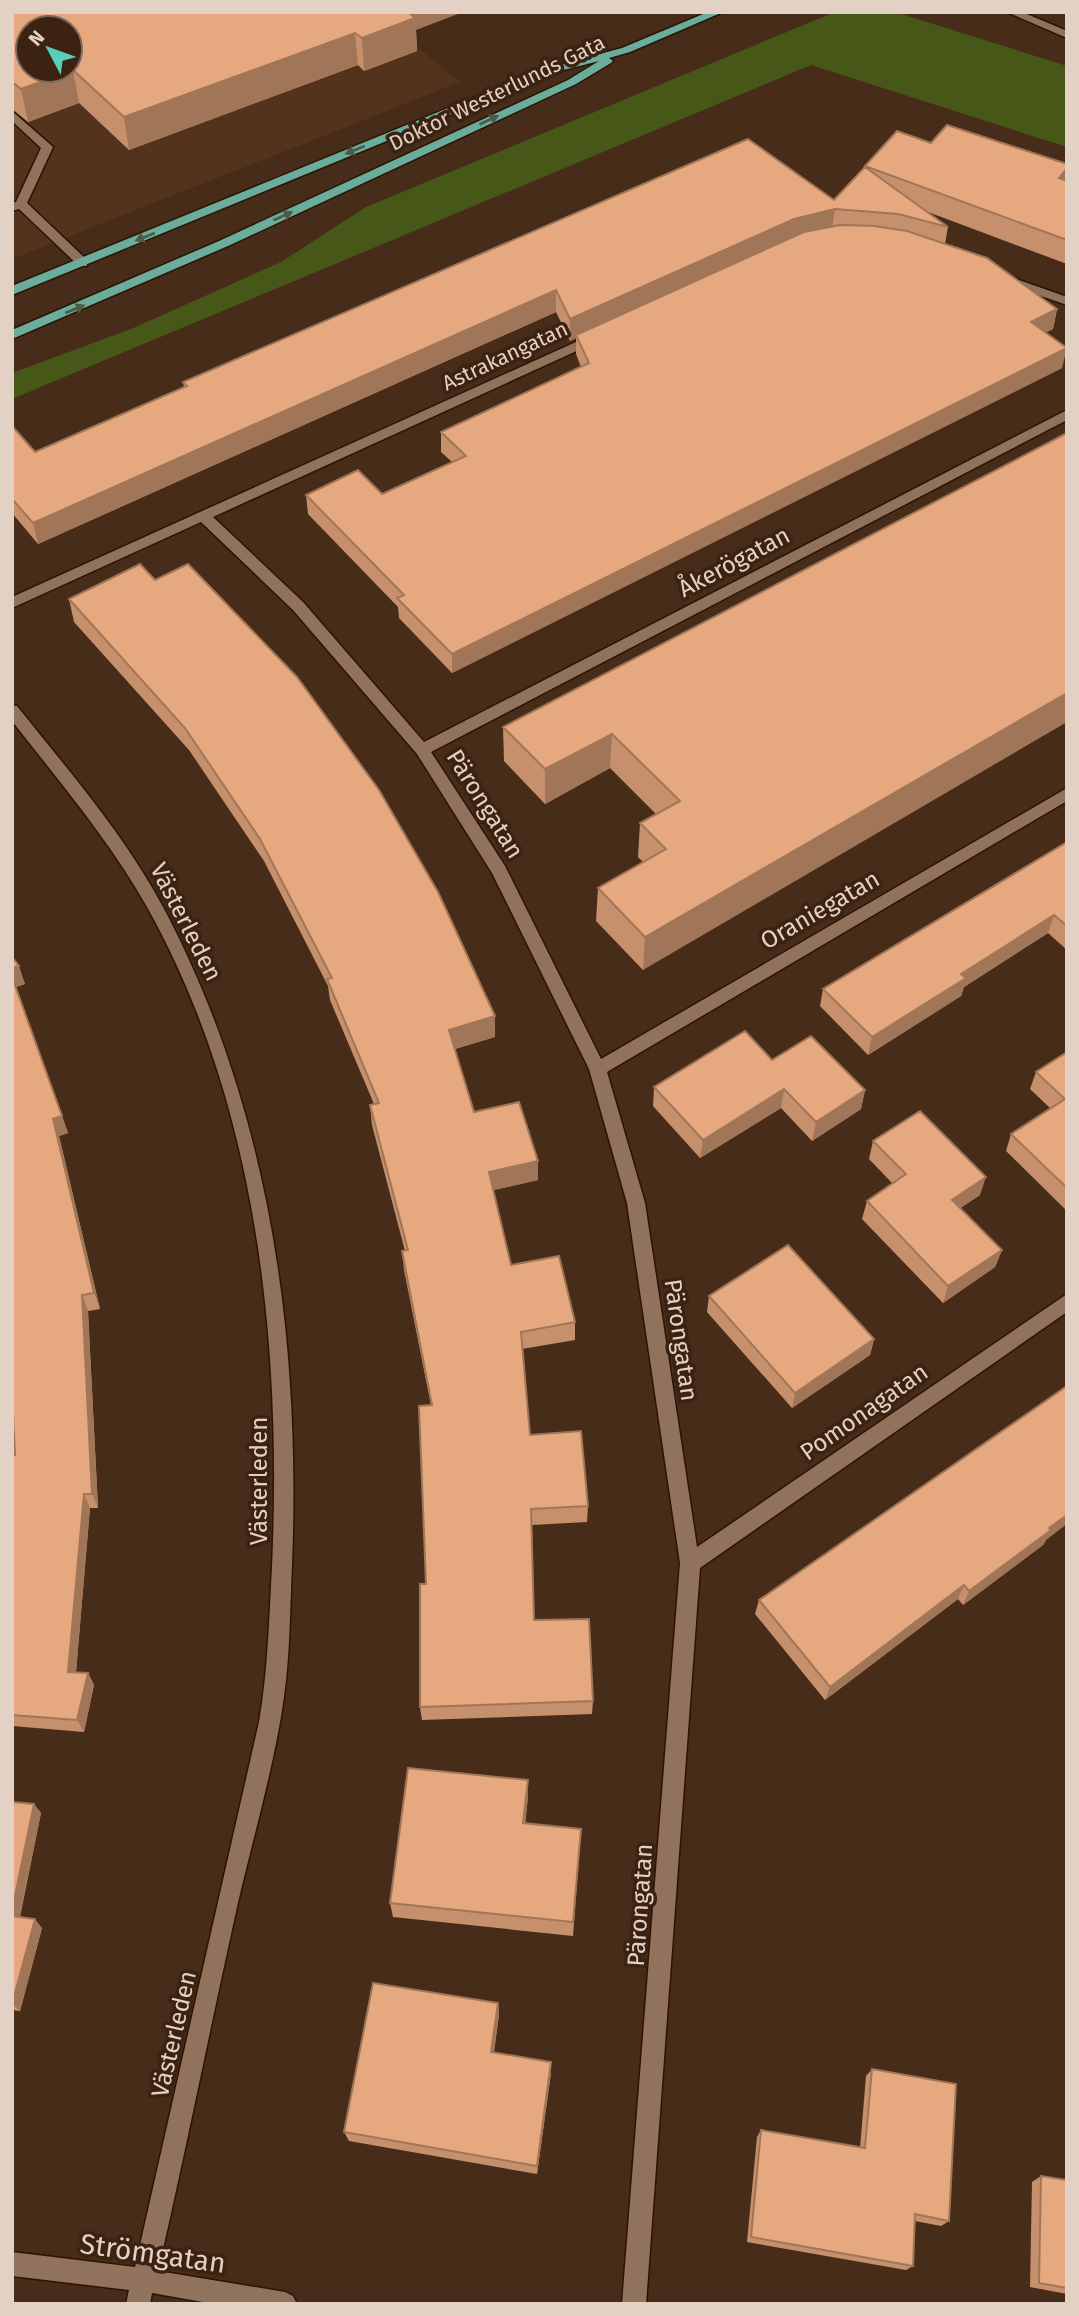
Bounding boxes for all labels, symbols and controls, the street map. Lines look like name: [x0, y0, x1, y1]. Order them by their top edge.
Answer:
north arrow: [14, 14, 84, 84]
text: N: [24, 26, 49, 50]
street label: Doktor Westerlunds Gata: [385, 29, 609, 157]
one-way arrow: [479, 114, 499, 126]
one-way arrow: [345, 145, 366, 156]
one-way arrow: [273, 210, 293, 222]
one-way arrow: [134, 232, 155, 243]
one-way arrow: [65, 304, 86, 315]
street label: Astrakangatan: [438, 316, 572, 396]
street label: Åkerögatan: [673, 520, 795, 603]
street label: Pärongatan: [441, 744, 529, 864]
street label: Västerleden: [144, 858, 228, 986]
street label: Oraniegatan: [756, 865, 884, 955]
street label: Pärongatan: [659, 1277, 703, 1403]
street label: Pomonagatan: [795, 1358, 933, 1466]
street label: Västerleden: [245, 1417, 273, 1545]
street label: Pärongatan: [622, 1843, 658, 1967]
street label: Västerleden: [146, 1968, 202, 2100]
street label: Strömgatan: [78, 2227, 228, 2280]

